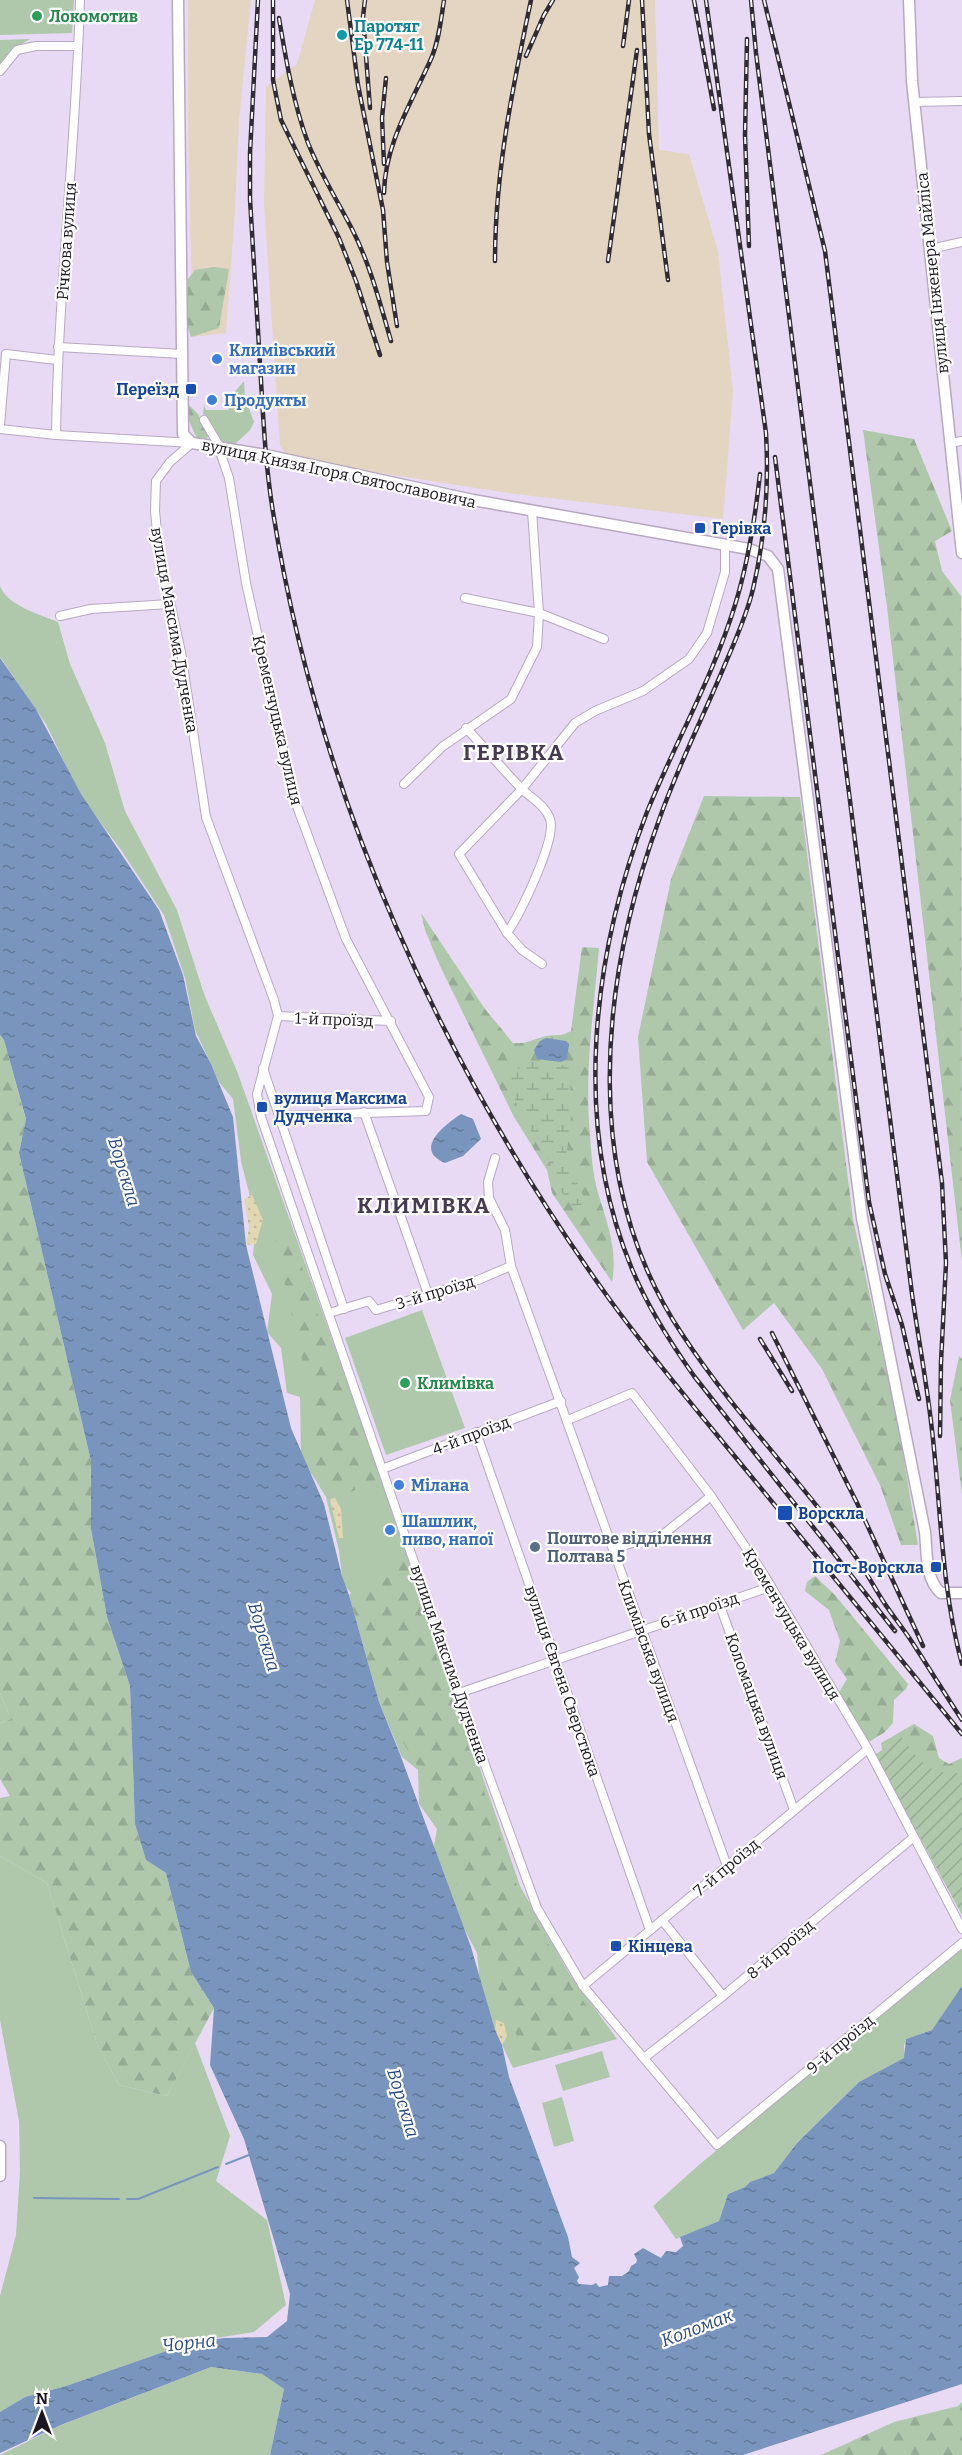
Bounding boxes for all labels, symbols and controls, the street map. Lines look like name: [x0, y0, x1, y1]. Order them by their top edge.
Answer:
place label: Локомотив: [49, 7, 138, 26]
marker: Локомотив: [30, 9, 44, 23]
place label: Паротяг Ер 774-11: [354, 17, 424, 54]
marker: Паротяг Ер 774-11: [335, 28, 349, 42]
street label: вулиця Інженера Майліса: [912, 171, 953, 375]
street label: Річкова вулиця: [53, 181, 80, 301]
place label: Климівський магазин: [229, 341, 336, 378]
marker: Климівський магазин: [210, 352, 224, 366]
place label: Переїзд: [116, 380, 180, 399]
marker: Переїзд: [184, 382, 198, 396]
place label: Продукты: [224, 391, 307, 410]
marker: Продукты: [205, 393, 219, 407]
street label: вулиця Князя Ігоря Святославовича: [200, 435, 478, 512]
place label: Герівка: [712, 519, 771, 538]
marker: Герівка: [693, 521, 707, 535]
street label: вулиця Максима Дудченка: [147, 526, 202, 735]
street label: Кременчуцька вулиця: [249, 633, 306, 807]
district label: ГЕРІВКА: [463, 739, 565, 766]
street label: 1-й проїзд: [294, 1009, 374, 1030]
place label: вулиця Максима Дудченка: [274, 1089, 407, 1126]
marker: вулиця Максима Дудченка: [255, 1100, 269, 1114]
water label: Ворскла: [103, 1135, 145, 1209]
district label: КЛИМІВКА: [357, 1192, 491, 1219]
street label: 3-й проїзд: [393, 1271, 477, 1313]
place label: Климівка: [417, 1374, 494, 1393]
marker: Климівка: [398, 1376, 412, 1390]
street label: 4-й проїзд: [430, 1412, 513, 1459]
place label: Мілана: [411, 1476, 469, 1495]
marker: Мілана: [392, 1478, 406, 1492]
marker: Ворскла: [776, 1504, 794, 1522]
place label: Ворскла: [798, 1504, 864, 1523]
place label: Шашлик, пиво, напої: [402, 1512, 494, 1549]
marker: Шашлик, пиво, напої: [383, 1523, 397, 1537]
place label: Поштове відділення Полтава 5: [547, 1529, 712, 1566]
marker: Поштове відділення Полтава 5: [528, 1540, 542, 1554]
street label: Кременчуцька вулиця: [739, 1545, 845, 1704]
place label: Пост-Ворскла: [812, 1558, 924, 1577]
marker: Пост-Ворскла: [929, 1560, 943, 1574]
street label: вулиця Максима Дудченка: [407, 1562, 493, 1766]
street label: Климівська вулиця: [614, 1577, 683, 1725]
street label: вулиця Євгена Сверстюка: [521, 1583, 604, 1779]
street label: 6-й проїзд: [657, 1588, 741, 1633]
water label: Ворскла: [243, 1600, 285, 1674]
street label: Коломацька вулиця: [721, 1630, 792, 1782]
street label: 7-й проїзд: [690, 1834, 763, 1900]
street label: 8-й проїзд: [743, 1916, 818, 1983]
place label: Кінцева: [628, 1937, 693, 1956]
marker: Кінцева: [609, 1939, 623, 1953]
street label: 9-й проїзд: [803, 2011, 878, 2078]
water label: Ворскла: [382, 2066, 424, 2140]
water label: Коломак: [658, 2304, 737, 2352]
water label: Чорна: [161, 2329, 217, 2357]
north arrow: [12, 2383, 72, 2443]
text: N: [36, 2389, 48, 2408]

